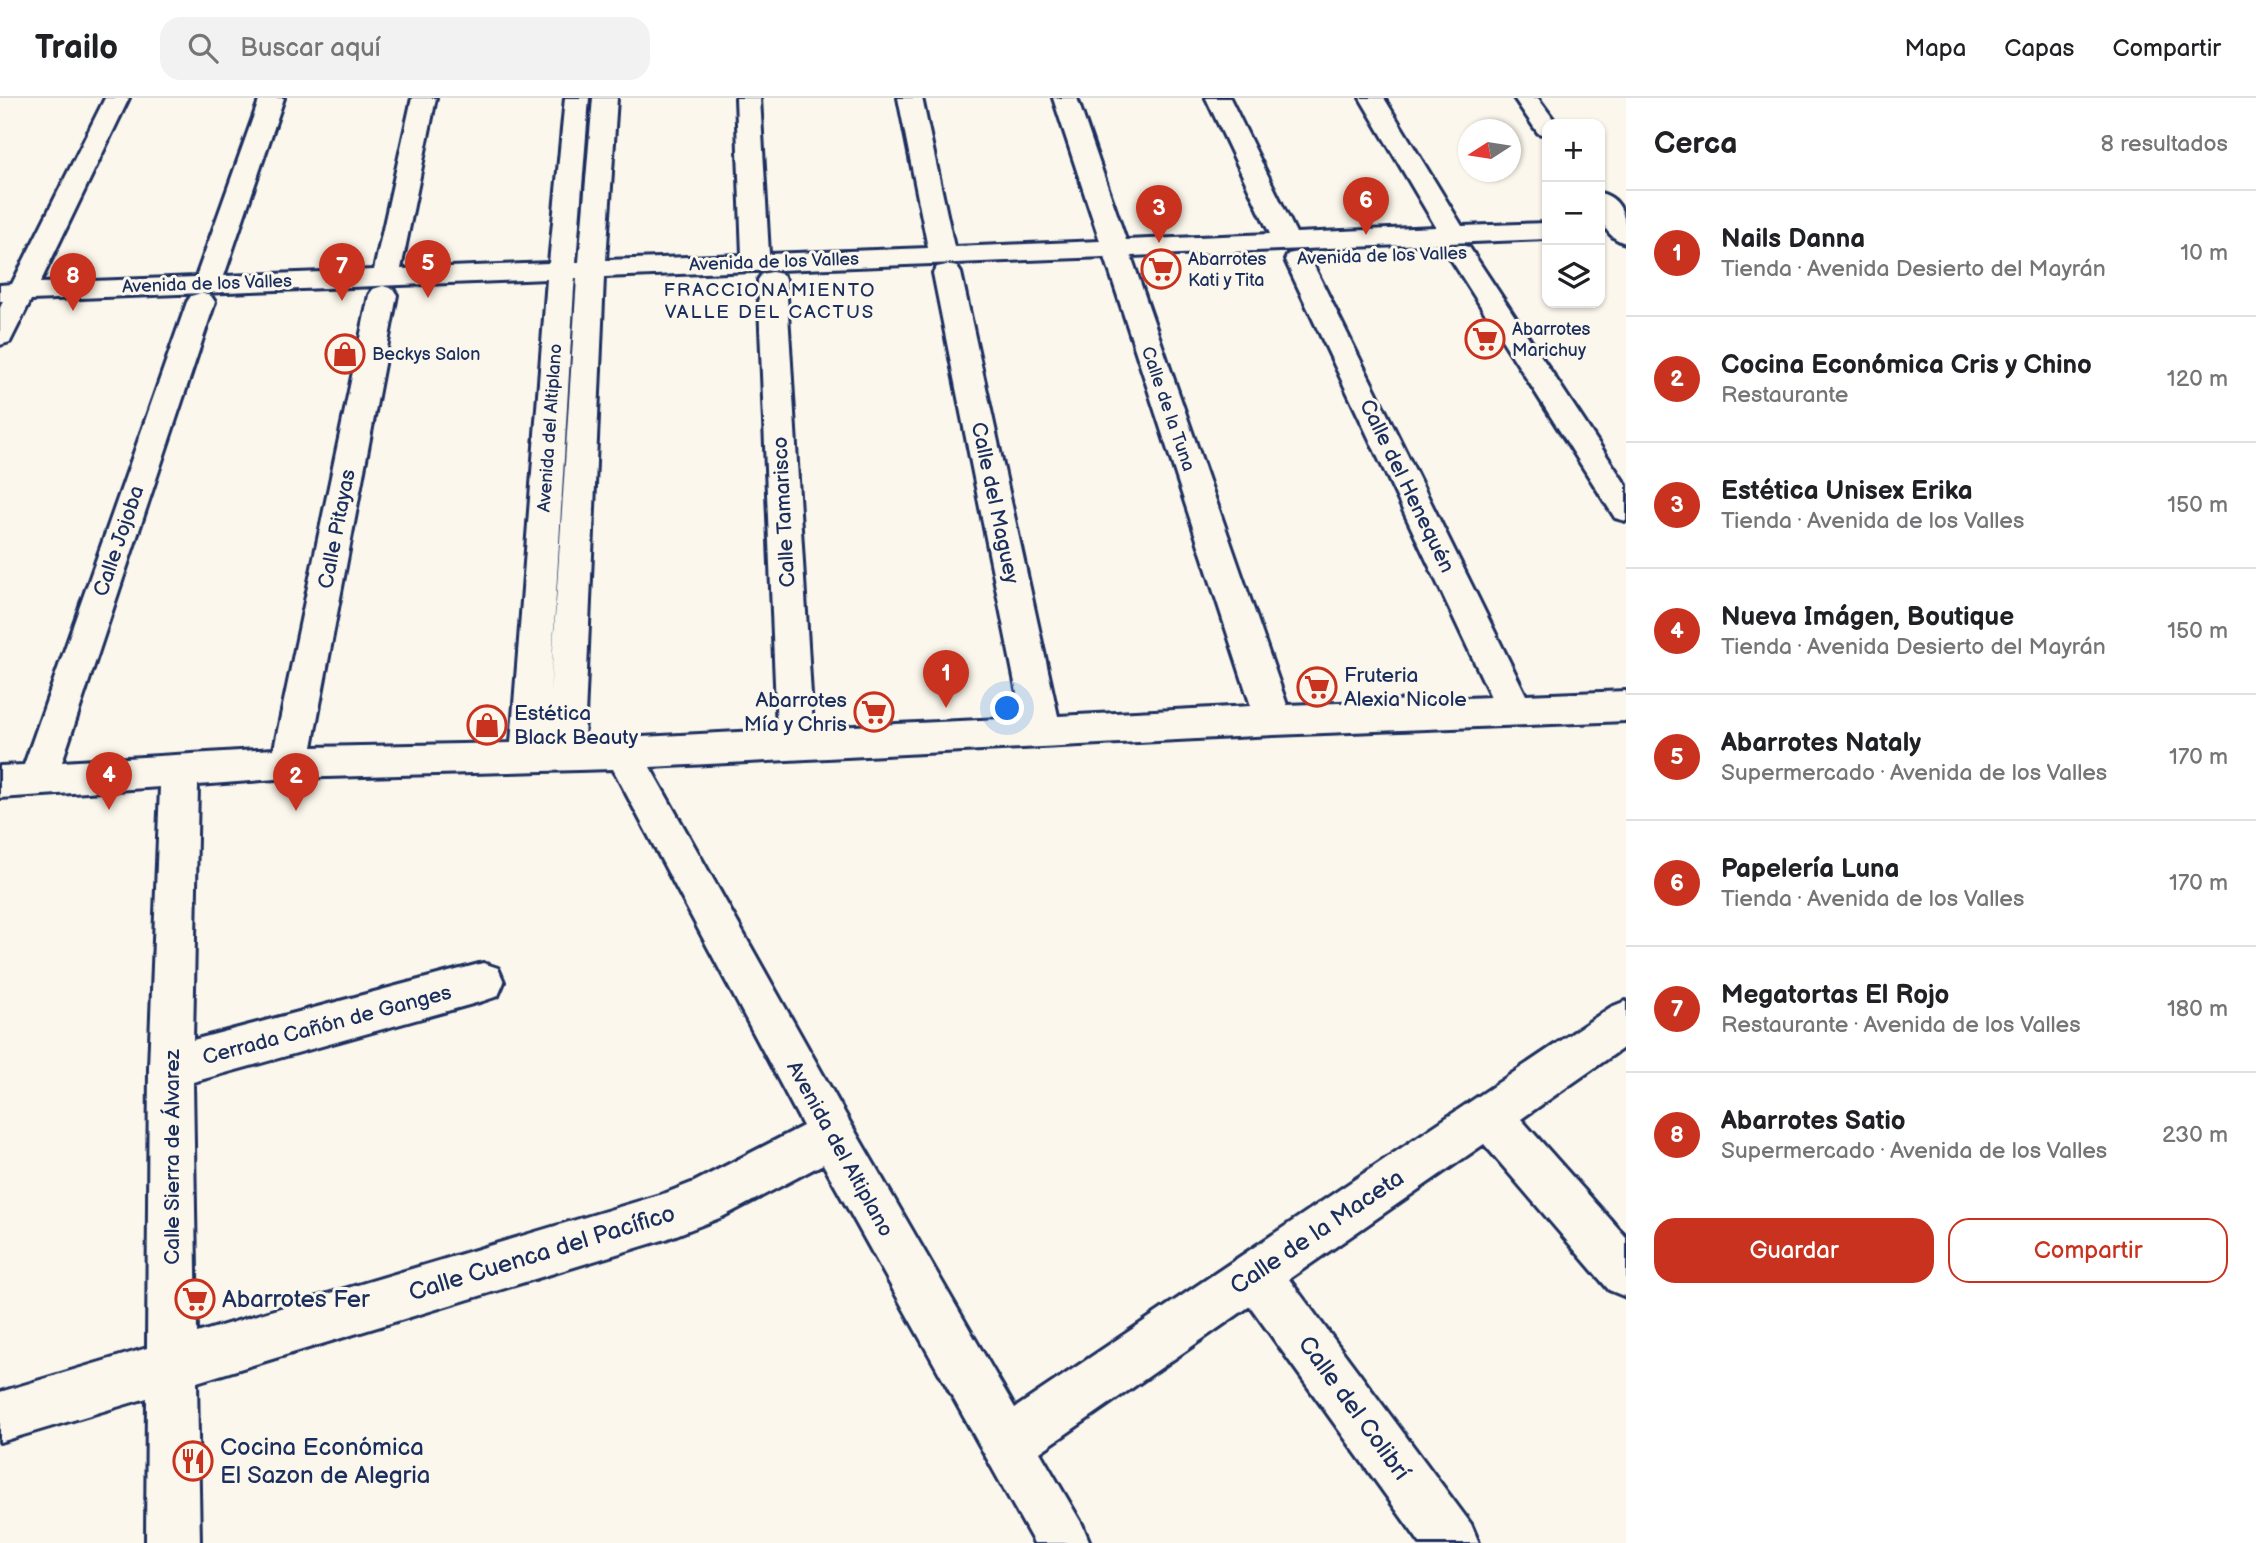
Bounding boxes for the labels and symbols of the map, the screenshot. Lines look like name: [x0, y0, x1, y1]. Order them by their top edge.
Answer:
north arrow: [1458, 119, 1521, 182]
pin: 6: [1343, 177, 1389, 235]
pin: 3: [1136, 185, 1182, 243]
pin: 5: [405, 240, 451, 298]
pin: 7: [319, 243, 365, 301]
street label: Avenida de los Valles: [1297, 243, 1467, 269]
supermarket icon: Abarrotes Kati y Tita: [1140, 248, 1182, 290]
street label: Avenida de los Valles: [689, 249, 859, 275]
place label: Abarrotes Kati y Tita: [1188, 249, 1267, 291]
pin: 8: [50, 253, 96, 311]
street label: Avenida de los Valles: [122, 271, 292, 297]
district label: FRACCIONAMIENTO VALLE DEL CACTUS: [664, 279, 876, 324]
supermarket icon: Abarrotes Marichuy: [1464, 318, 1506, 360]
place label: Abarrotes Marichuy: [1512, 319, 1591, 361]
shop icon: Beckys Salon: [324, 333, 366, 375]
street label: Avenida del Altiplano: [534, 343, 566, 513]
place label: Beckys Salon: [372, 344, 480, 365]
street label: Calle de la Tuna: [1137, 344, 1199, 474]
street label: Calle del Henequén: [1354, 395, 1460, 577]
street label: Calle del Maguey: [966, 420, 1024, 587]
street label: Calle Tamarisco: [768, 436, 800, 588]
street label: Calle Pitayas: [313, 467, 361, 591]
street label: Calle Jojoba: [88, 482, 150, 600]
pin: 1: [923, 650, 969, 708]
place label: Fruteria Alexia Nicole: [1344, 663, 1467, 712]
supermarket icon: Fruteria Alexia Nicole: [1296, 666, 1338, 708]
place label: Abarrotes Mía y Chris: [744, 688, 847, 737]
supermarket icon: Abarrotes Mía y Chris: [853, 691, 895, 733]
your location: [990, 691, 1024, 725]
place label: Estética Black Beauty: [514, 701, 639, 750]
shop icon: Estética Black Beauty: [466, 704, 508, 746]
pin: 4: [86, 752, 132, 810]
pin: 2: [273, 753, 319, 811]
street label: Cerrada Cañón de Ganges: [200, 980, 454, 1070]
street label: Calle Sierra de Álvarez: [160, 1048, 185, 1265]
street label: Avenida del Altiplano: [781, 1057, 899, 1241]
street label: Calle de la Maceta: [1225, 1163, 1409, 1301]
street label: Calle Cuenca del Pacífico: [405, 1199, 679, 1307]
supermarket icon: Abarrotes Fer: [174, 1278, 216, 1320]
place label: Abarrotes Fer: [222, 1285, 370, 1314]
street label: Calle del Colibrí: [1292, 1330, 1416, 1486]
place label: Cocina Económica El Sazon de Alegria: [220, 1433, 430, 1490]
restaurant icon: Cocina Económica El Sazon de Alegria: [172, 1440, 214, 1482]

